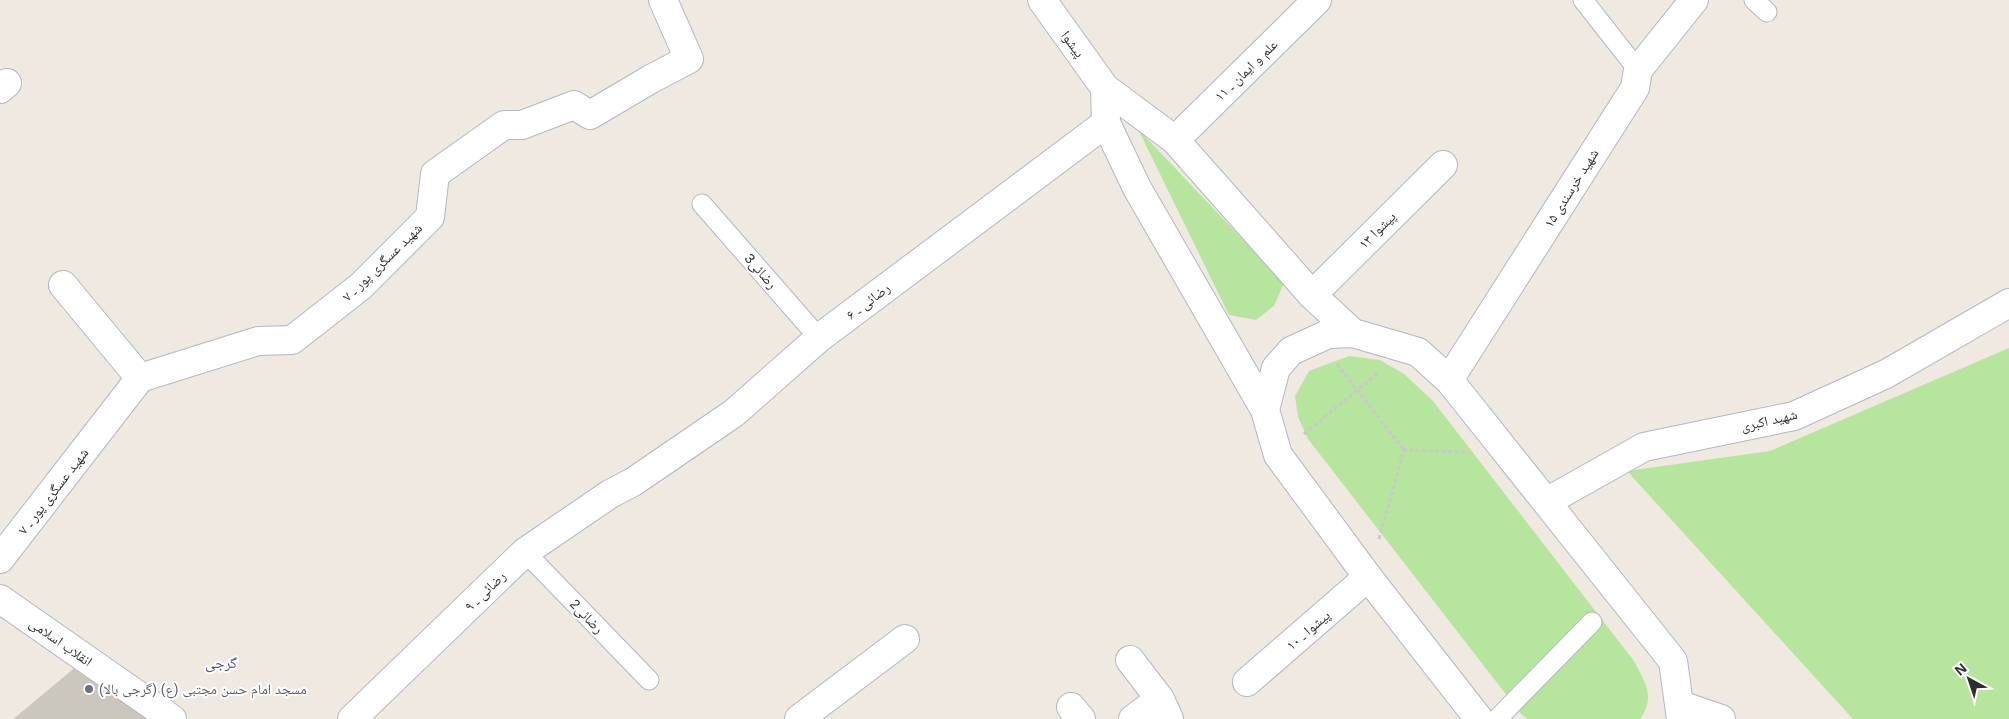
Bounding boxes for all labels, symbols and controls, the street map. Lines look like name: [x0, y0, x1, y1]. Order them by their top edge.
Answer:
street label: پیشوا: [1057, 28, 1088, 61]
street label: علم و ایمان ـ ۱۱: [1211, 36, 1282, 105]
street label: شهید خرسندی ۱۵: [1540, 146, 1602, 231]
street label: پیشوا ۱۳: [1355, 208, 1400, 253]
street label: شهید عسگری پور ـ ۷: [339, 220, 426, 305]
street label: رضائی3: [741, 250, 781, 292]
street label: رضائی ـ ۶: [843, 279, 894, 323]
street label: شهید اکبری: [1739, 406, 1799, 435]
street label: شهید عسگری پور ـ ۷: [14, 445, 92, 538]
street label: رضائی ـ ۹: [461, 568, 509, 615]
street label: رضائی2: [566, 596, 607, 637]
street label: پیشوا ـ ۱۰: [1283, 607, 1334, 654]
street label: انقلاب اسلامی: [26, 615, 95, 670]
district label: گرجی: [205, 654, 237, 673]
north arrow: [1944, 654, 1994, 704]
text: N: [1952, 660, 1970, 678]
place label: مسجد امام حسن مجتبی (ع) (گرجی بالا): [99, 681, 307, 699]
marker: مسجد امام حسن مجتبی (ع) (گرجی بالا): [83, 683, 95, 695]

